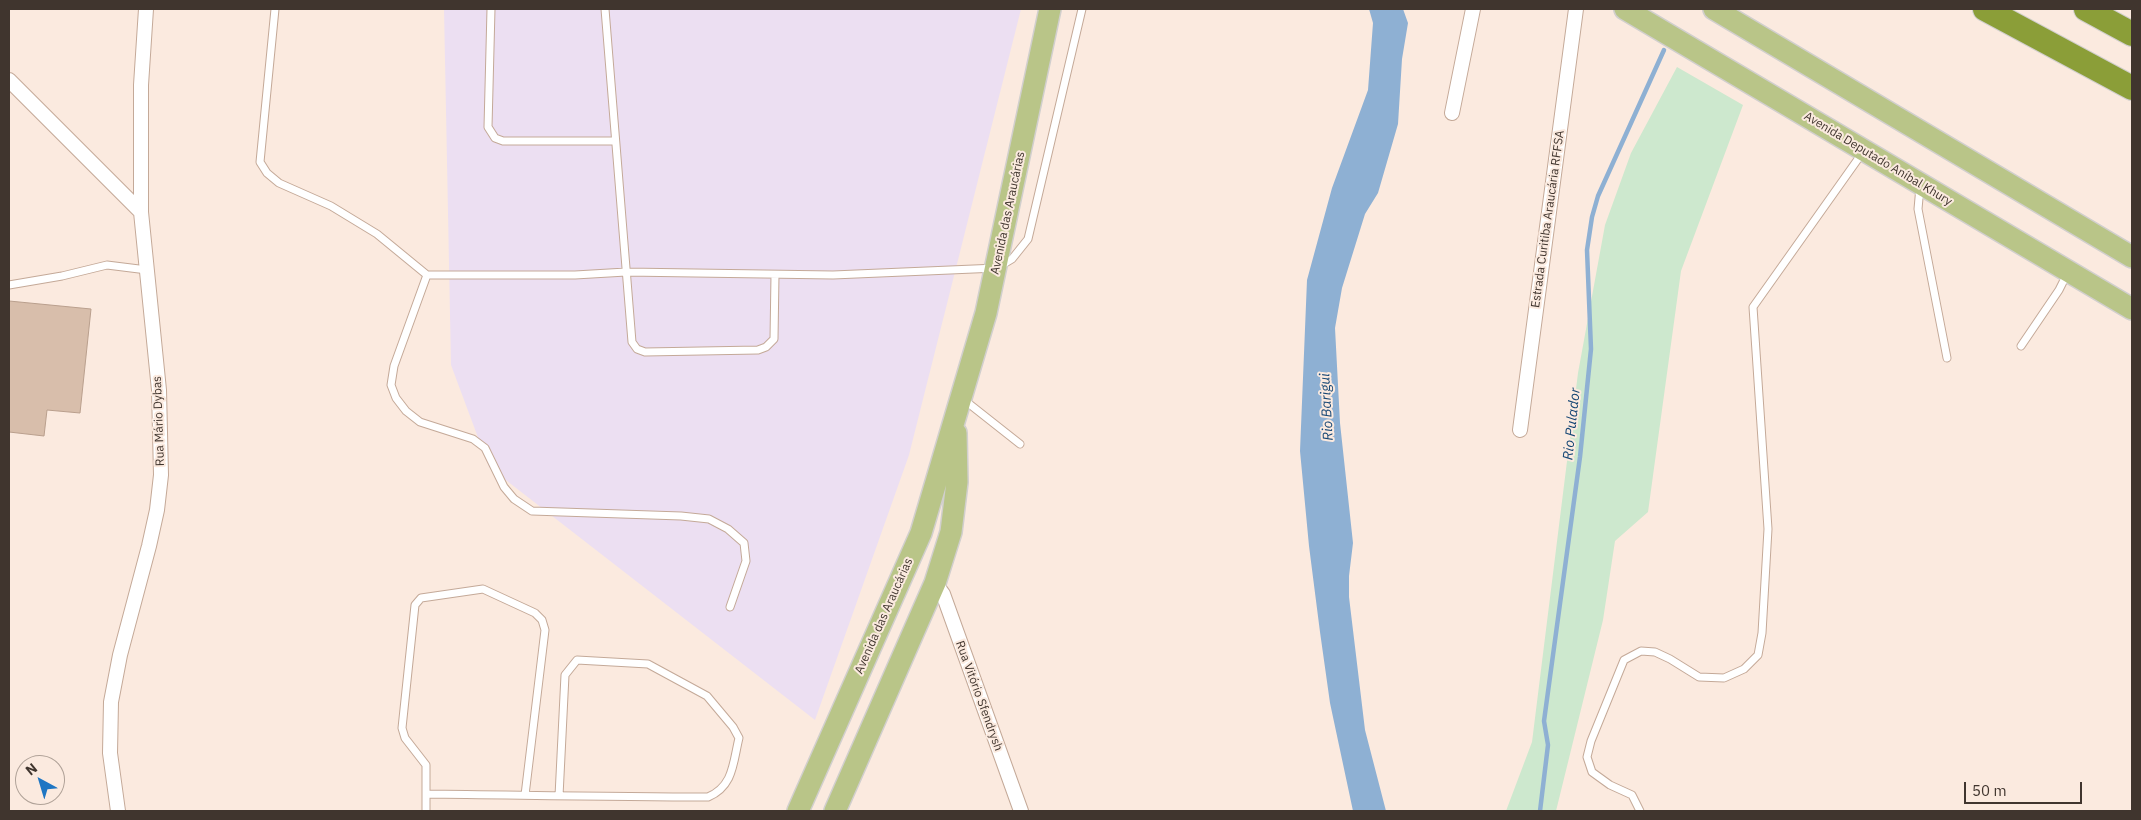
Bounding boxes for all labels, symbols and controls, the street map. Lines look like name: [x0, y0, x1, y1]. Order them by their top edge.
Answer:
street label: Avenida Deputado Aníbal Khury: [1801, 109, 1955, 209]
street label: Estrada Curitiba Araucária RFFSA: [1528, 129, 1568, 309]
street label: Avenida das Araucárias: [988, 150, 1028, 276]
water label: Rio Barigui: [1317, 373, 1337, 441]
street label: Rua Mário Dybas: [150, 376, 168, 466]
water label: Rio Pulador: [1560, 387, 1584, 461]
street label: Avenida das Araucárias: [852, 556, 916, 676]
street label: Rua Vitório Sfendrysh: [952, 639, 1006, 753]
north arrow: [15, 755, 65, 805]
text: N: [22, 759, 41, 779]
scale bar: [1966, 772, 2084, 804]
text: 50 m: [1972, 781, 2007, 800]

